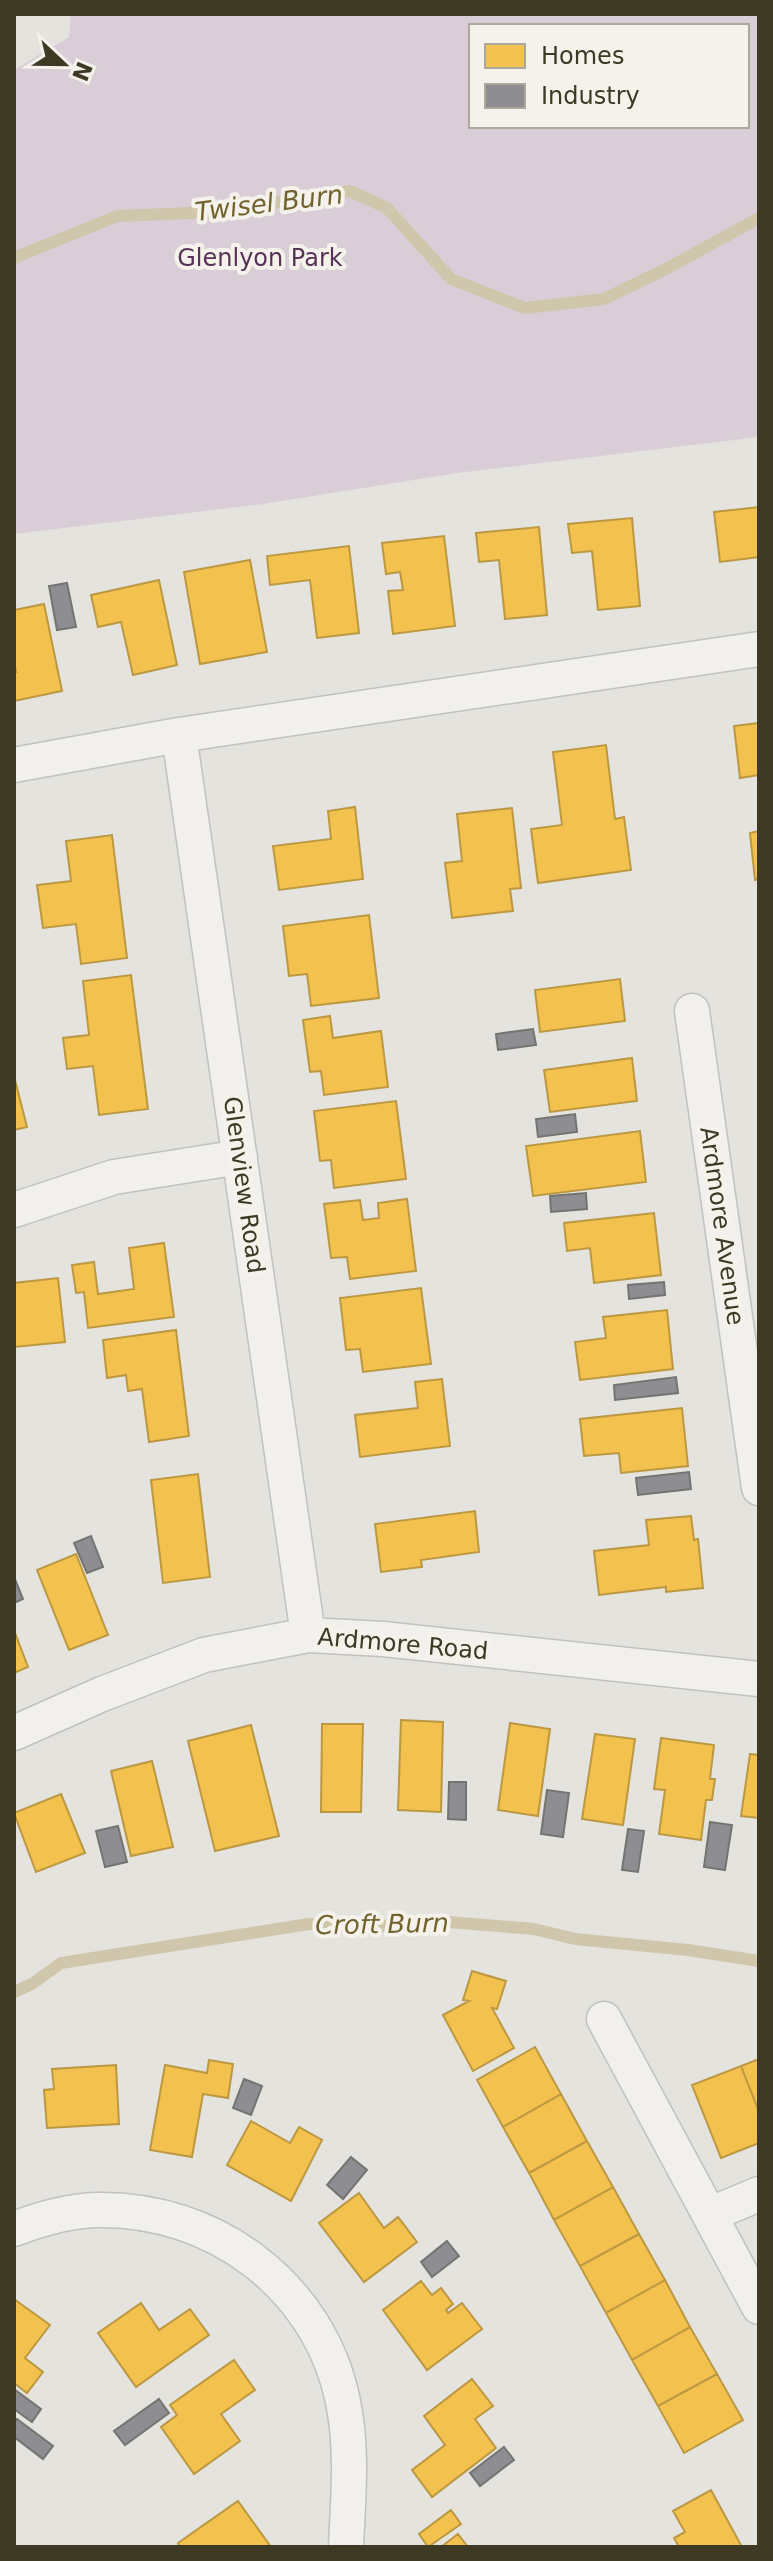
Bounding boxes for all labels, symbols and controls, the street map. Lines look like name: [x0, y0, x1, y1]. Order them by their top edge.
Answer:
north arrow: [24, 24, 104, 104]
legend: [469, 24, 749, 128]
text: Homes: [541, 42, 624, 70]
text: N: [67, 58, 97, 85]
text: Industry: [541, 82, 640, 110]
water label: Twisel Burn: [193, 179, 345, 227]
park label: Glenlyon Park: [177, 244, 343, 272]
street label: Glenview Road: [218, 1095, 270, 1275]
street label: Ardmore Avenue: [694, 1125, 750, 1327]
street label: Ardmore Road: [317, 1623, 489, 1665]
water label: Croft Burn: [315, 1908, 449, 1940]

